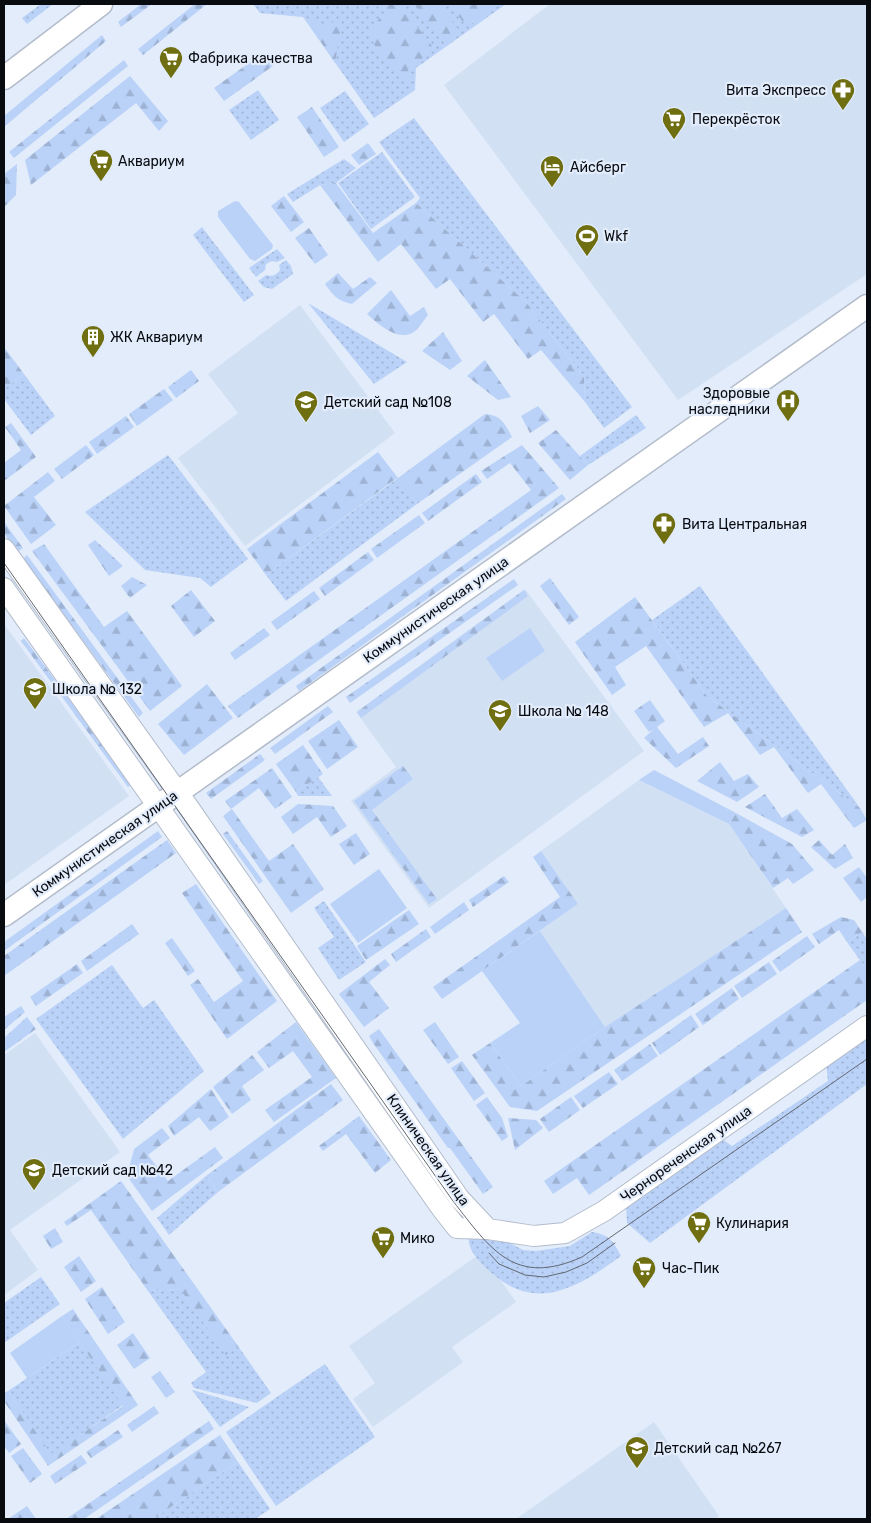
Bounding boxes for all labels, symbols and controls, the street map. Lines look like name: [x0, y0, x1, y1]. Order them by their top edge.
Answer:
supermarket icon: Фабрика качества: [158, 45, 184, 79]
place label: Фабрика качества: [188, 50, 313, 67]
pharmacy icon: Вита Экспресс: [830, 77, 856, 111]
place label: Вита Экспресс: [726, 82, 826, 99]
supermarket icon: Перекрёсток: [661, 106, 687, 140]
place label: Перекрёсток: [692, 111, 781, 128]
supermarket icon: Аквариум: [88, 148, 114, 182]
place label: Аквариум: [118, 153, 185, 170]
hotel icon: Айсберг: [539, 154, 565, 188]
place label: Айсберг: [570, 159, 626, 176]
sports icon: Wkf: [574, 223, 600, 257]
place label: Wkf: [604, 228, 628, 245]
building icon: ЖК Аквариум: [80, 324, 106, 358]
place label: ЖК Аквариум: [110, 329, 203, 346]
place label: Здоровые наследники: [689, 385, 770, 418]
hospital icon: Здоровые наследники: [775, 388, 801, 422]
school or university icon: Детский сад №108: [293, 389, 319, 423]
place label: Детский сад №108: [324, 394, 452, 411]
pharmacy icon: Вита Центральная: [651, 511, 677, 545]
place label: Вита Центральная: [682, 516, 807, 533]
street label: Коммунистическая улица: [360, 553, 512, 667]
school or university icon: Школа № 132: [22, 676, 48, 710]
place label: Школа № 132: [52, 681, 142, 698]
school or university icon: Школа № 148: [487, 698, 513, 732]
place label: Школа № 148: [518, 703, 609, 720]
street label: Коммунистическая улица: [29, 787, 181, 901]
street label: Клиническая улица: [383, 1091, 473, 1209]
street label: Чернореченская улица: [617, 1102, 755, 1206]
school or university icon: Детский сад №42: [21, 1157, 47, 1191]
place label: Детский сад №42: [52, 1162, 173, 1179]
supermarket icon: Кулинария: [686, 1210, 712, 1244]
place label: Кулинария: [716, 1215, 789, 1232]
supermarket icon: Мико: [370, 1225, 396, 1259]
place label: Мико: [400, 1230, 435, 1247]
supermarket icon: Час-Пик: [631, 1255, 657, 1289]
place label: Час-Пик: [662, 1260, 720, 1277]
school or university icon: Детский сад №267: [624, 1435, 650, 1469]
place label: Детский сад №267: [654, 1440, 782, 1457]

